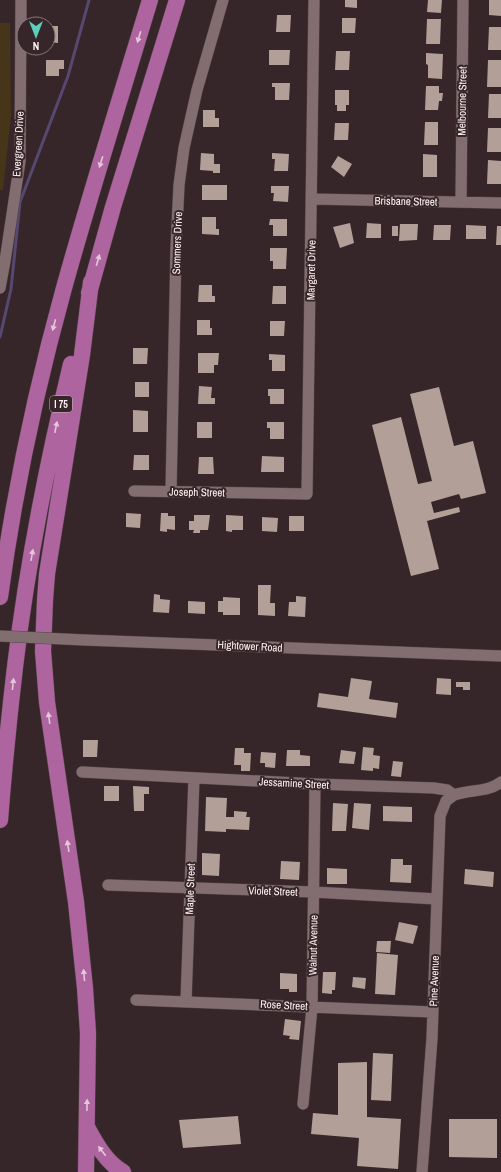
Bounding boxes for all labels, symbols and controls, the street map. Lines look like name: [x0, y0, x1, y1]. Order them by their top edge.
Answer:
north arrow: [16, 16, 56, 56]
one-way arrow: [136, 32, 142, 44]
text: N: [33, 39, 39, 53]
street label: Melbourne Street: [454, 66, 470, 136]
street label: Evergreen Drive: [9, 111, 27, 177]
one-way arrow: [98, 156, 104, 168]
street label: Brisbane Street: [375, 193, 438, 209]
street label: Sommers Drive: [169, 211, 185, 275]
street label: Margaret Drive: [303, 240, 319, 300]
one-way arrow: [95, 254, 101, 266]
one-way arrow: [51, 319, 57, 331]
road number: I 75: [50, 396, 72, 412]
one-way arrow: [54, 421, 60, 434]
street label: Joseph Street: [169, 485, 225, 499]
one-way arrow: [29, 549, 35, 561]
street label: Hightower Road: [217, 637, 283, 655]
one-way arrow: [10, 678, 16, 690]
one-way arrow: [46, 712, 52, 724]
street label: Jessamine Street: [259, 774, 330, 792]
one-way arrow: [65, 840, 71, 852]
street label: Maple Street: [182, 863, 198, 915]
street label: Violet Street: [248, 883, 298, 899]
street label: Walnut Avenue: [305, 915, 321, 975]
street label: Pine Avenue: [426, 955, 442, 1007]
one-way arrow: [81, 969, 88, 981]
street label: Rose Street: [260, 997, 309, 1013]
one-way arrow: [84, 1098, 90, 1111]
one-way arrow: [98, 1146, 106, 1157]

